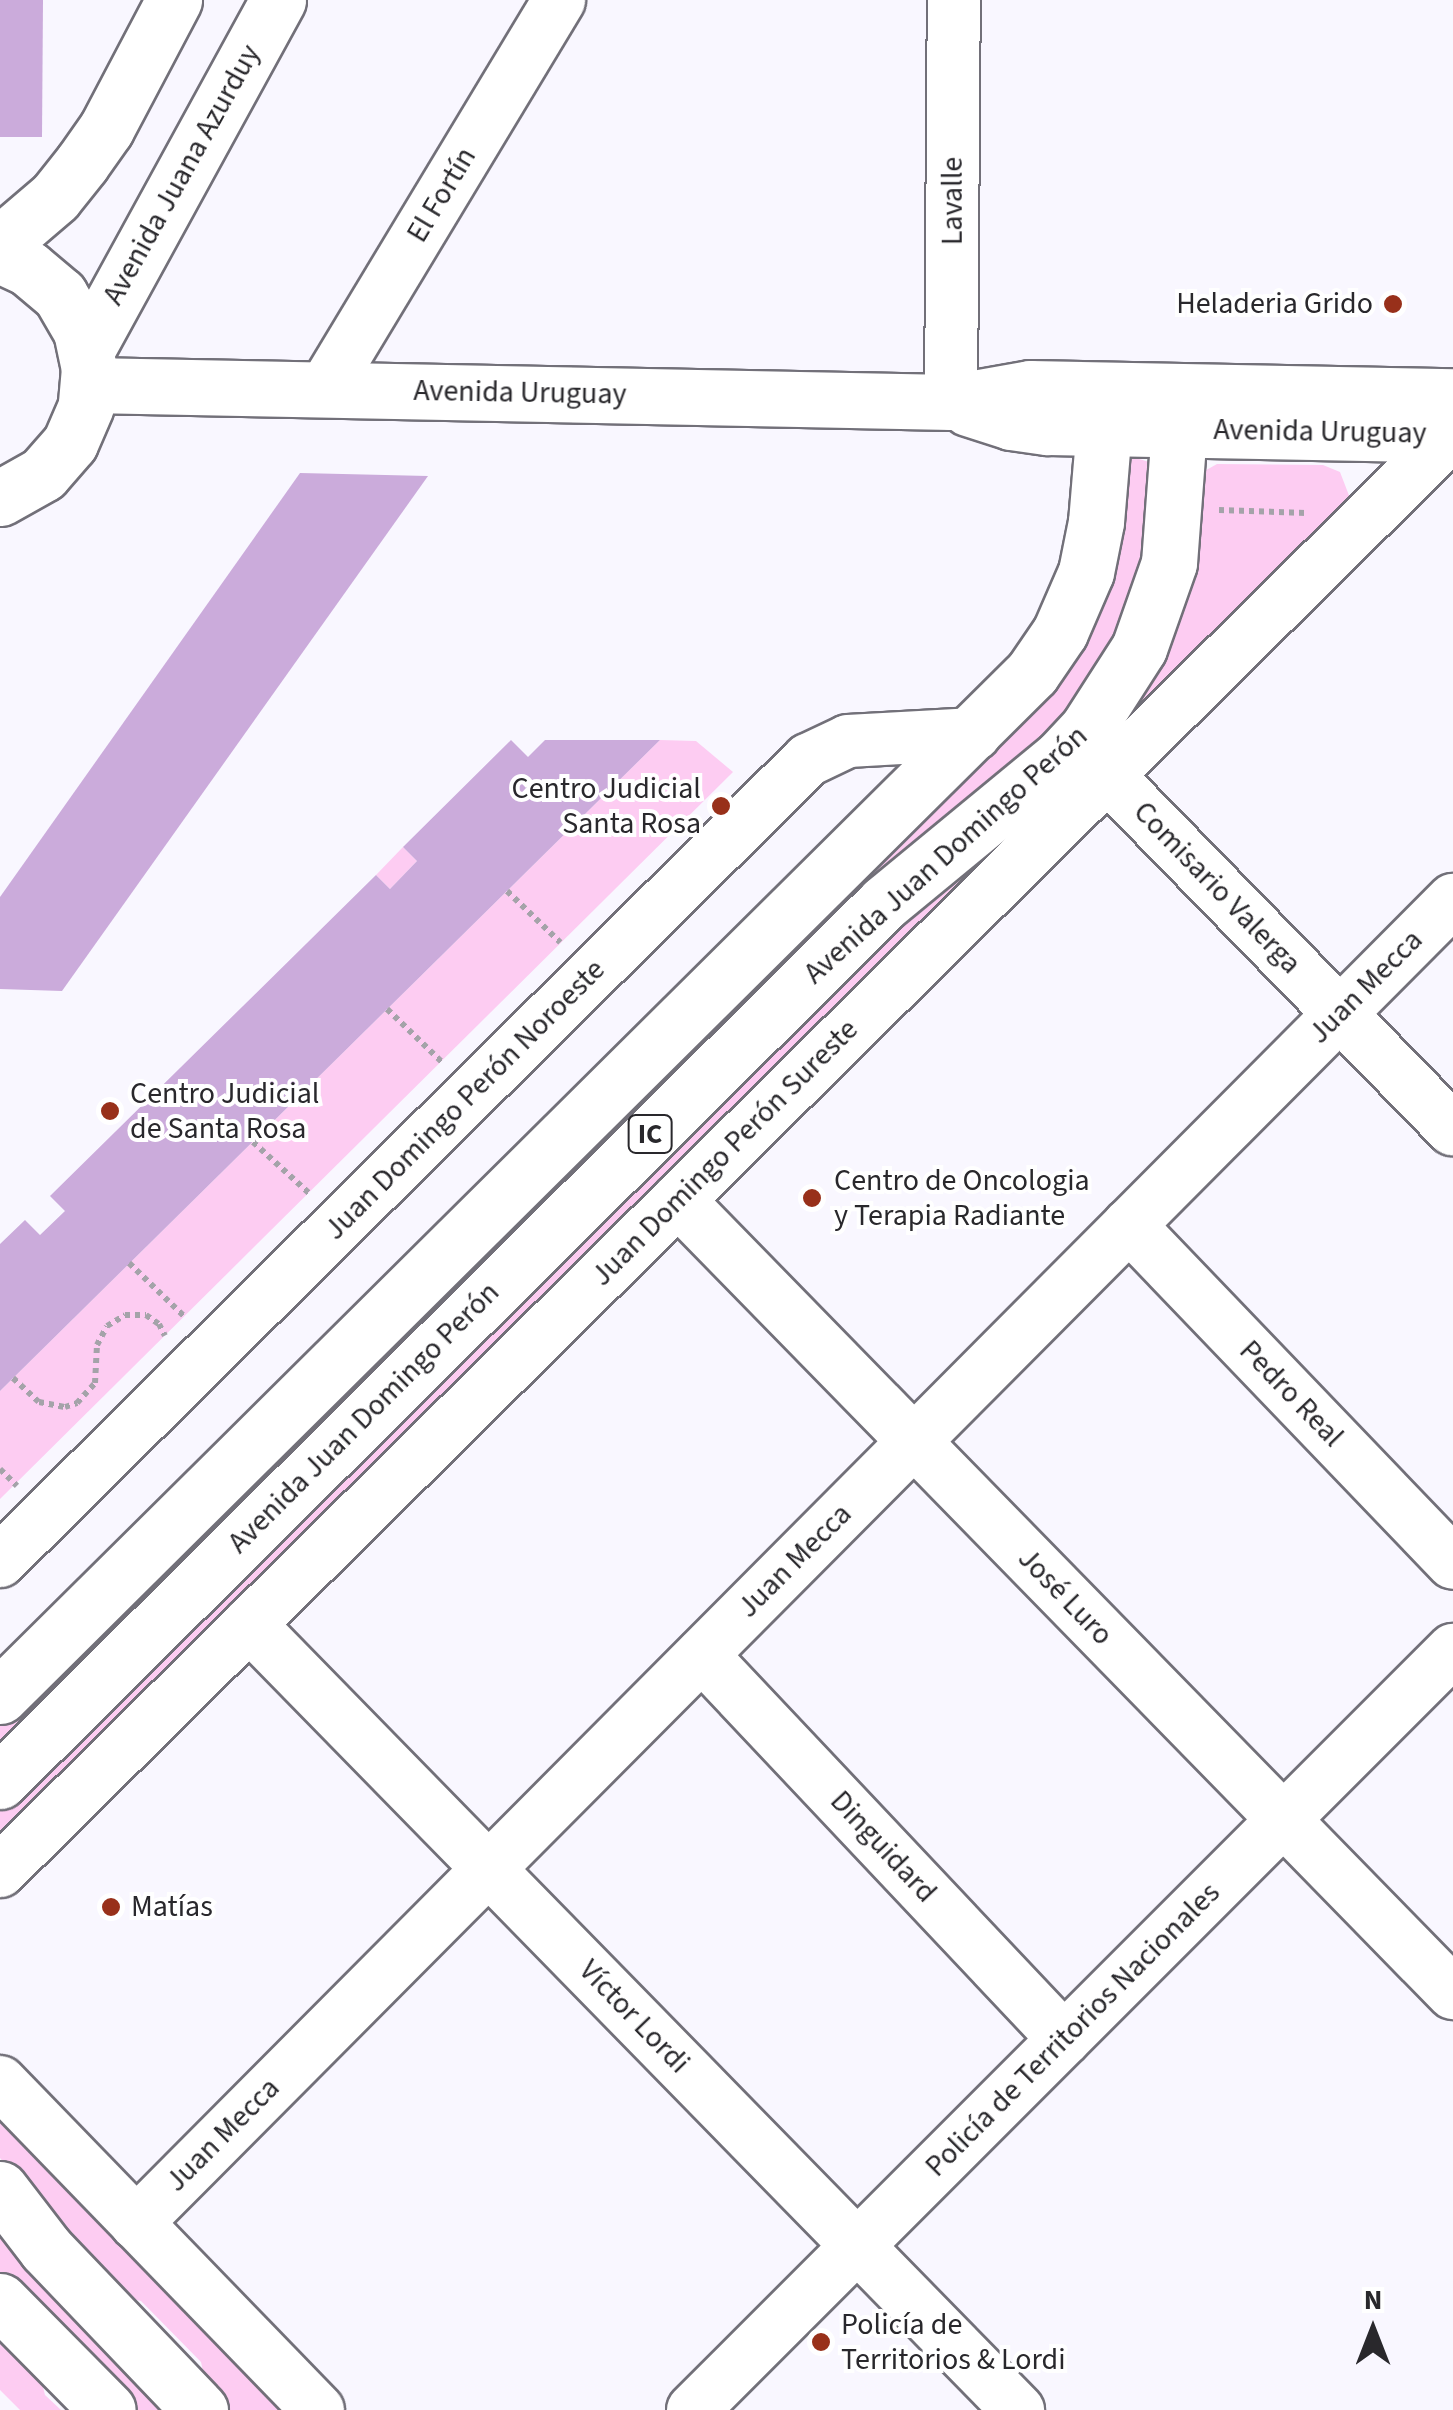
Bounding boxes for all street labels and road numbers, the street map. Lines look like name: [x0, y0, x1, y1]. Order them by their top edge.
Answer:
street label: Avenida Juana Azurduy: [95, 39, 269, 311]
street label: El Fortín: [400, 141, 484, 249]
street label: Lavalle: [935, 157, 971, 245]
street label: Avenida Uruguay: [413, 373, 627, 413]
street label: Avenida Uruguay: [1213, 412, 1427, 452]
street label: Avenida Juan Domingo Perón: [797, 718, 1095, 992]
street label: Comisario Valerga: [1126, 794, 1308, 982]
street label: Juan Mecca: [1301, 922, 1431, 1052]
street label: Juan Domingo Perón Noroeste: [317, 952, 613, 1248]
street label: Juan Domingo Perón Sureste: [584, 1012, 866, 1294]
road number: IC: [628, 1111, 672, 1157]
street label: Avenida Juan Domingo Perón: [221, 1275, 507, 1561]
street label: Pedro Real: [1231, 1333, 1351, 1455]
street label: Juan Mecca: [730, 1496, 860, 1626]
street label: José Luro: [1010, 1541, 1120, 1653]
street label: Dinguidard: [822, 1784, 944, 1910]
street label: Policía de Territorios Nacionales: [918, 1875, 1228, 2185]
street label: Víctor Lordi: [571, 1953, 697, 2081]
street label: Juan Mecca: [158, 2070, 288, 2200]

